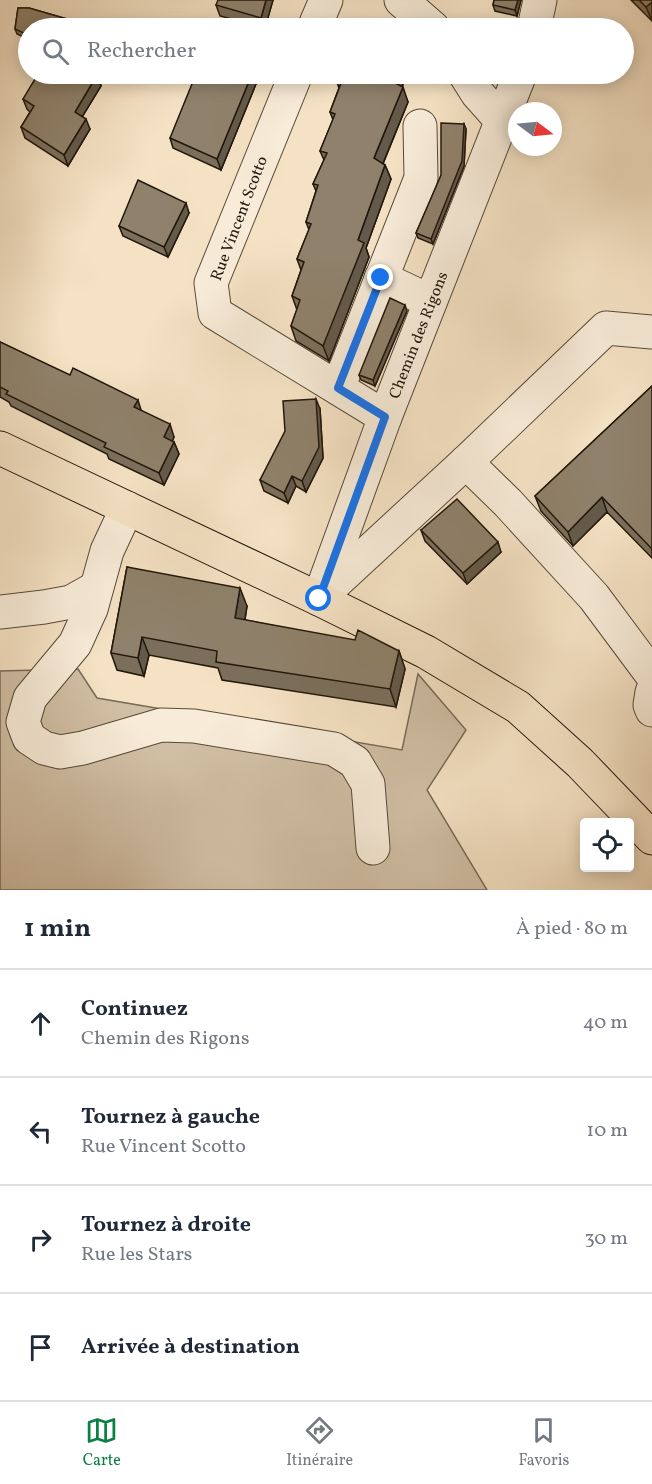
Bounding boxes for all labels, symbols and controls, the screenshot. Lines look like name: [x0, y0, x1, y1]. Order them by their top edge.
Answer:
search box: [18, 18, 634, 84]
icon: search: [39, 35, 72, 68]
text: Rechercher: [87, 36, 196, 67]
north arrow: [508, 102, 562, 156]
street label: Rue Vincent Scotto: [206, 153, 274, 284]
route end: [367, 264, 393, 290]
street label: Chemin des Rigons: [384, 269, 454, 402]
route start: [305, 585, 331, 611]
map controls: [580, 818, 634, 872]
button: locate: [580, 818, 634, 872]
text: 1 min: [24, 911, 91, 947]
text: À pied · 80 m: [516, 915, 628, 943]
text: Continuez: [81, 994, 188, 1025]
icon: ahead: [24, 1007, 57, 1040]
text: 40 m: [583, 1009, 628, 1037]
text: Chemin des Rigons: [81, 1025, 250, 1053]
text: Tournez à gauche: [81, 1102, 260, 1133]
icon: left: [24, 1115, 57, 1148]
text: 10 m: [587, 1117, 628, 1145]
text: Rue Vincent Scotto: [81, 1133, 246, 1161]
text: Tournez à droite: [81, 1210, 251, 1241]
icon: right: [24, 1223, 57, 1256]
text: 30 m: [584, 1225, 628, 1253]
text: Rue les Stars: [81, 1241, 192, 1269]
icon: arrive: [24, 1331, 57, 1364]
text: Arrivée à destination: [81, 1332, 300, 1363]
tab: Carte: [83, 1414, 121, 1472]
tab: Itinéraire: [286, 1414, 353, 1472]
tab: Favoris: [518, 1414, 569, 1472]

